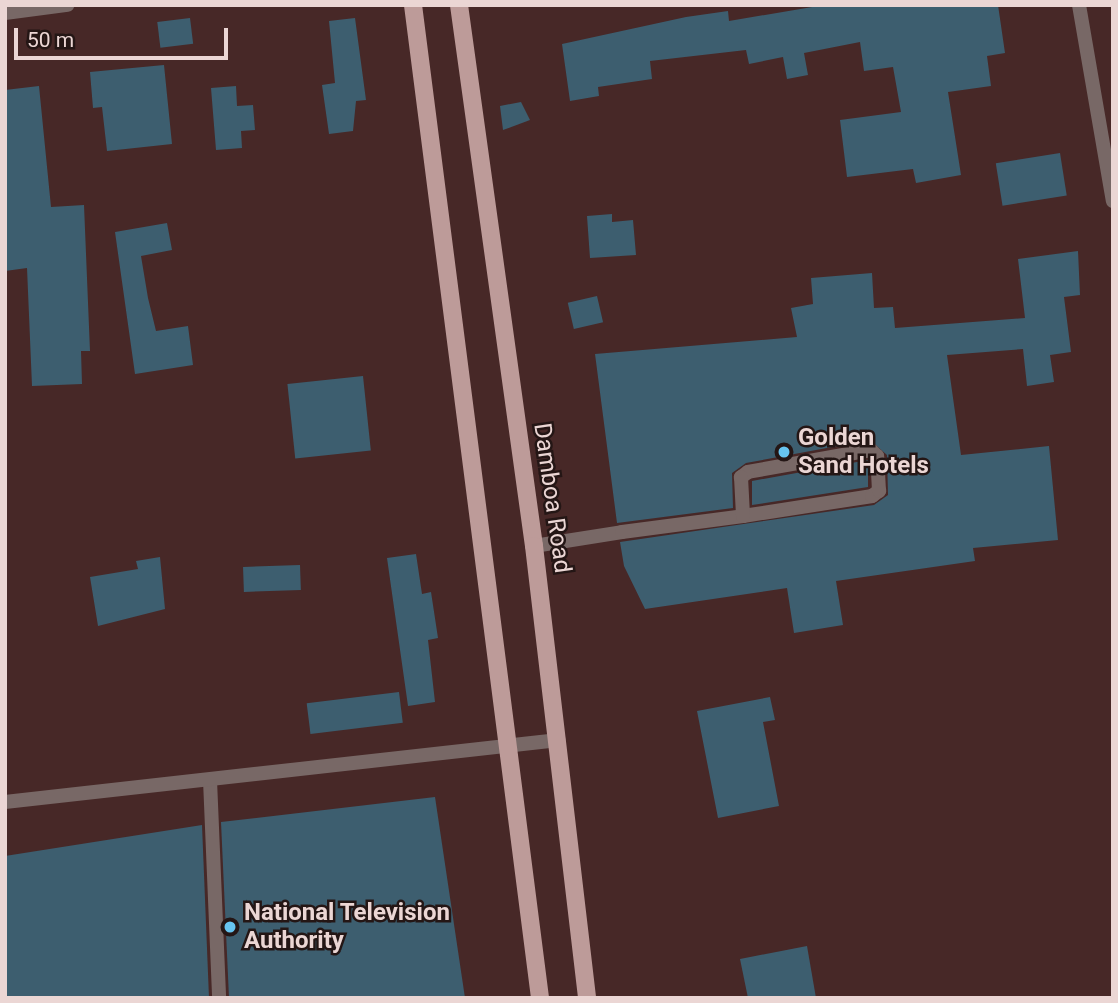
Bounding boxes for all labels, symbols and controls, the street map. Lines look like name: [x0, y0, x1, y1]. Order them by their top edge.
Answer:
scale bar: [18, 14, 231, 58]
text: 50 m: [27, 28, 74, 52]
street label: Damboa Road: [527, 421, 577, 575]
place label: Golden Sand Hotels: [798, 424, 929, 480]
marker: Golden Sand Hotels: [776, 444, 792, 460]
place label: National Television Authority: [244, 899, 451, 955]
marker: National Television Authority: [222, 919, 238, 935]

